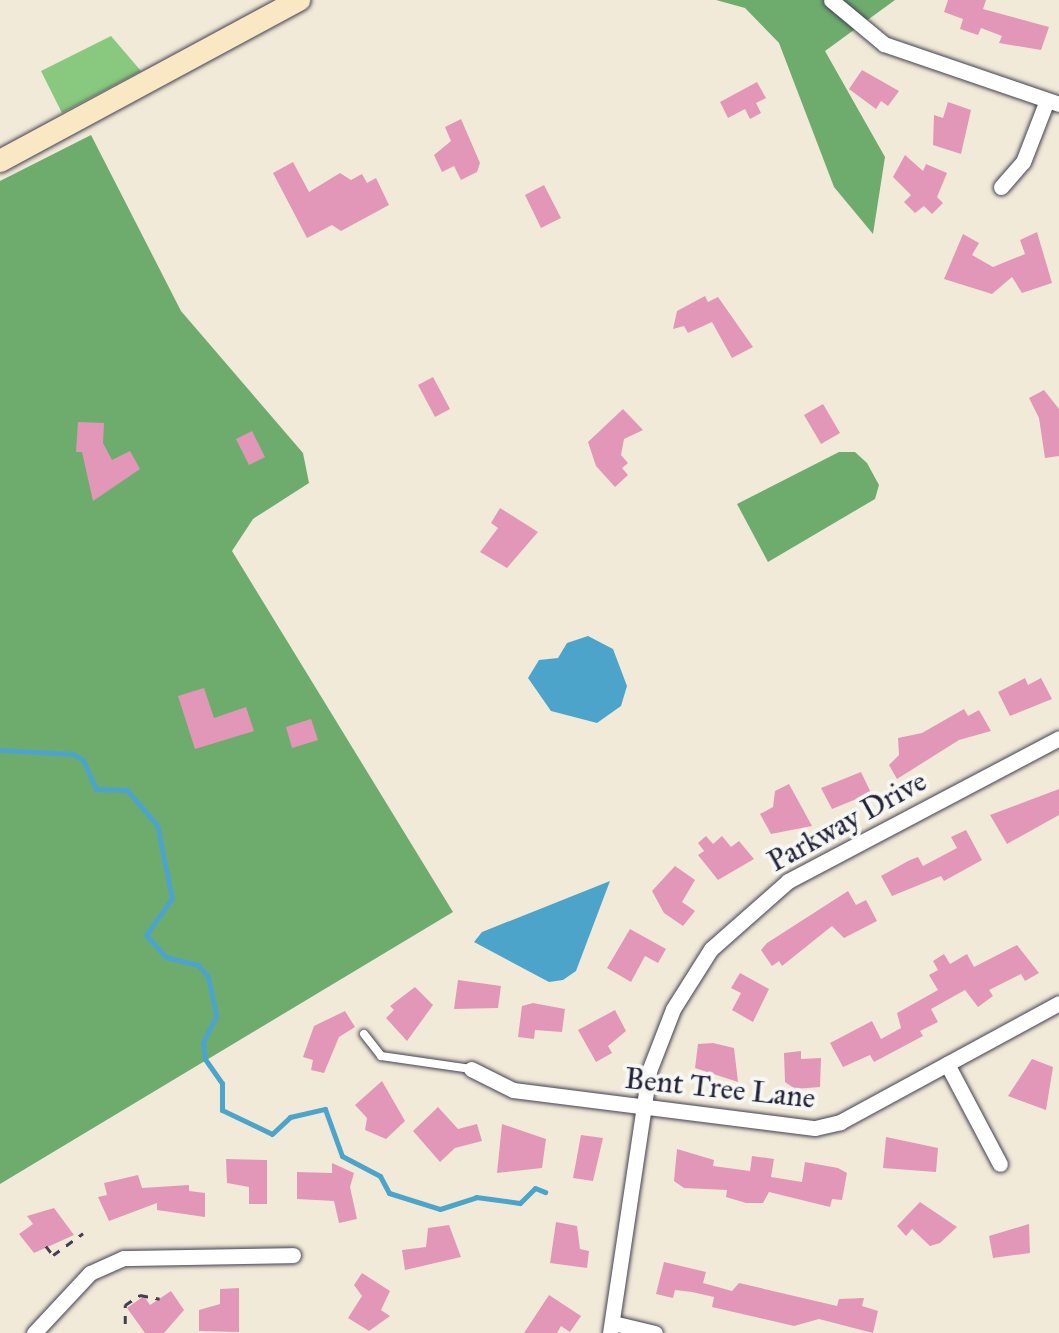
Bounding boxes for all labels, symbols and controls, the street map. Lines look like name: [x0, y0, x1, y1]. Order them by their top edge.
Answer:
street label: Parkway Drive: [761, 763, 933, 879]
street label: Bent Tree Lane: [623, 1060, 817, 1116]

